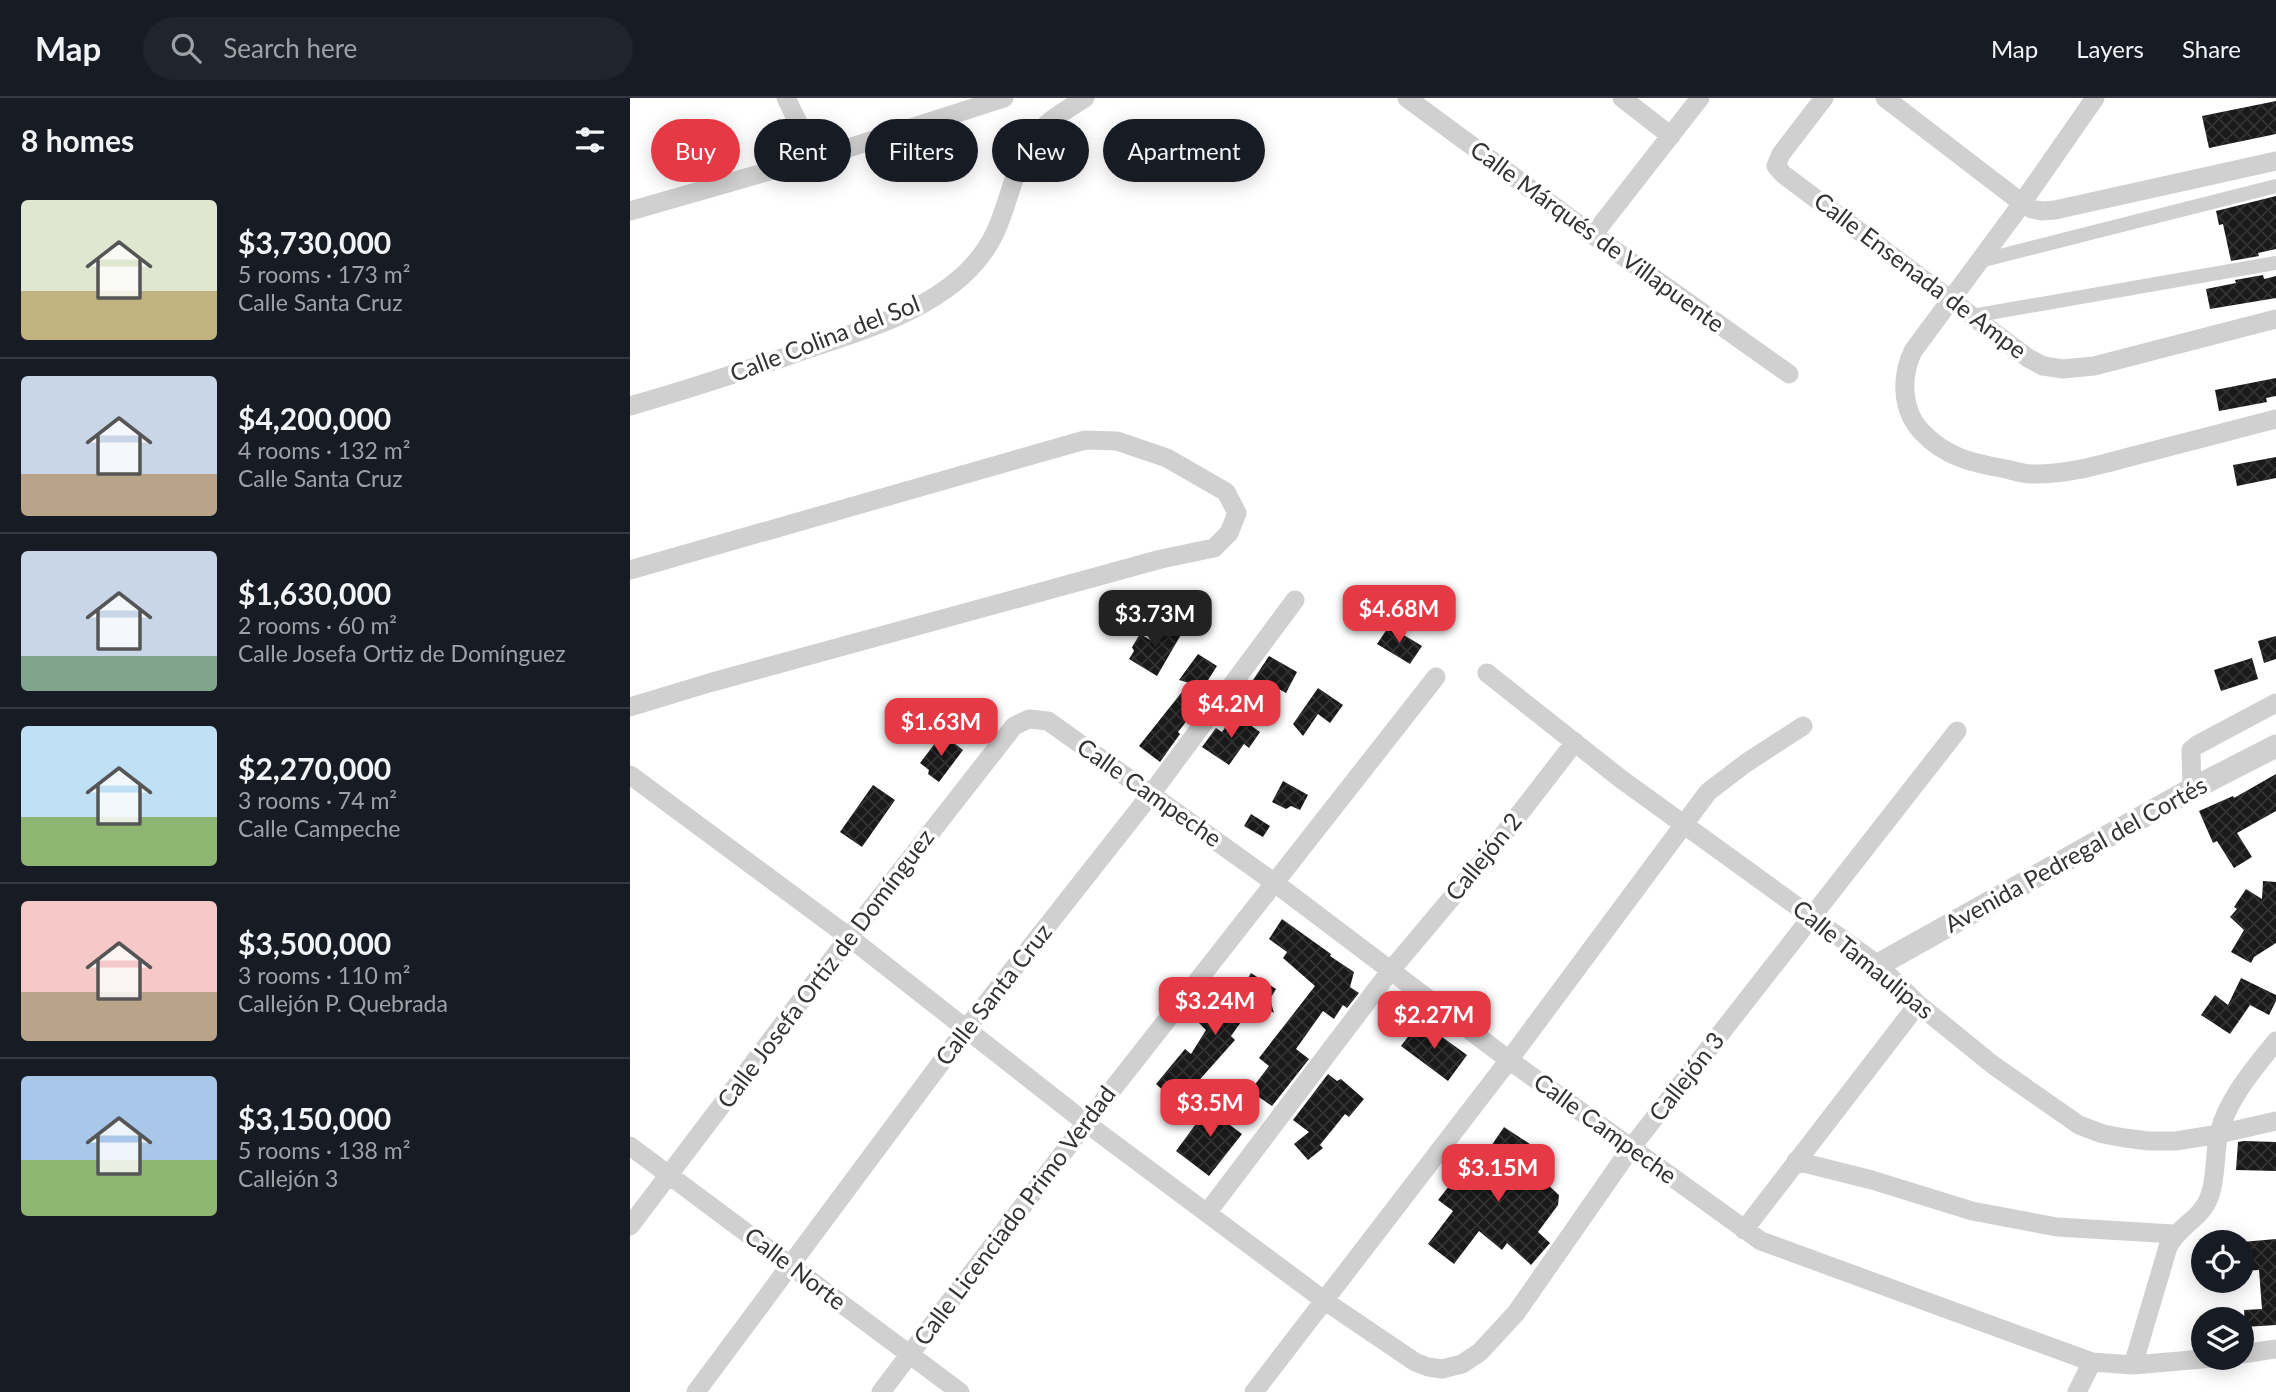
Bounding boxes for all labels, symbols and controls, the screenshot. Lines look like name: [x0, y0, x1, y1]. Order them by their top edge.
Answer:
search box: [143, 17, 633, 80]
text: Map: [35, 28, 101, 68]
icon: search: [167, 29, 205, 67]
text: Search here: [223, 32, 357, 64]
text: Map: [1991, 34, 2038, 63]
text: Layers: [2076, 34, 2144, 63]
text: Share: [2182, 34, 2241, 63]
chip: Buy: [651, 119, 740, 182]
chip: Rent: [754, 119, 851, 182]
chip: Filters: [865, 119, 978, 182]
chip: New: [992, 119, 1089, 182]
chip: Apartment: [1103, 119, 1265, 182]
icon: filters: [571, 121, 609, 159]
text: 8 homes: [21, 122, 134, 158]
street label: Calle Márqués de Villapuente: [1465, 134, 1731, 338]
street label: Calle Ensenada de Ampe: [1809, 185, 2033, 364]
text: $3,730,000: [238, 224, 391, 260]
icon: home: [77, 228, 161, 312]
text: 5 rooms · 173 m²: [238, 260, 410, 288]
text: Calle Santa Cruz: [238, 288, 403, 316]
street label: Calle Colina del Sol: [726, 288, 923, 387]
text: $4,200,000: [238, 400, 391, 436]
icon: home: [77, 404, 161, 488]
text: 4 rooms · 132 m²: [238, 436, 410, 464]
text: Calle Santa Cruz: [238, 464, 403, 492]
text: $1,630,000: [238, 575, 391, 611]
icon: home: [77, 579, 161, 663]
pin: $4.68M: [1342, 586, 1456, 645]
pin: $3.73M: [1098, 590, 1212, 650]
text: $4.68M: [1359, 594, 1439, 622]
text: $3.73M: [1115, 599, 1195, 627]
text: 2 rooms · 60 m²: [238, 611, 397, 639]
text: Calle Josefa Ortiz de Domínguez: [238, 639, 566, 667]
pin: $4.2M: [1182, 680, 1280, 740]
text: $4.2M: [1197, 689, 1265, 717]
pin: $1.63M: [884, 698, 998, 758]
text: $1.63M: [901, 707, 981, 735]
street label: Calle Campeche: [1072, 731, 1228, 852]
text: $2,270,000: [238, 750, 391, 786]
icon: home: [77, 754, 161, 838]
street label: Avenida Pedregal del Cortés: [1939, 769, 2211, 938]
text: 3 rooms · 74 m²: [238, 786, 397, 814]
street label: Callejón 2: [1439, 806, 1527, 906]
text: Calle Campeche: [238, 814, 400, 842]
street label: Calle Josefa Ortiz de Domínguez: [710, 823, 939, 1113]
street label: Calle Tamaulipas: [1788, 893, 1940, 1025]
street label: Calle Santa Cruz: [929, 917, 1057, 1071]
text: $3,500,000: [238, 925, 391, 961]
icon: home: [77, 929, 161, 1013]
text: 3 rooms · 110 m²: [238, 961, 410, 989]
pin: $3.24M: [1158, 978, 1272, 1037]
text: $3.24M: [1175, 986, 1255, 1014]
text: Callejón P. Quebrada: [238, 989, 448, 1017]
pin: $2.27M: [1377, 992, 1491, 1051]
text: $2.27M: [1394, 1000, 1474, 1028]
street label: Callejón 3: [1642, 1026, 1730, 1126]
street label: Calle Campeche: [1529, 1066, 1683, 1189]
street label: Calle Licenciado Primo Verdad: [907, 1080, 1121, 1351]
pin: $3.5M: [1161, 1080, 1259, 1139]
text: $3.5M: [1176, 1088, 1244, 1116]
text: $3,150,000: [238, 1100, 391, 1136]
icon: home: [77, 1104, 161, 1188]
text: 5 rooms · 138 m²: [238, 1136, 410, 1164]
pin: $3.15M: [1441, 1144, 1555, 1204]
text: $3.15M: [1458, 1153, 1538, 1181]
text: Callejón 3: [238, 1164, 338, 1192]
street label: Calle Norte: [739, 1220, 852, 1315]
map controls: [2191, 1230, 2254, 1370]
button: locate: [2191, 1230, 2254, 1293]
button: layers: [2191, 1307, 2254, 1370]

